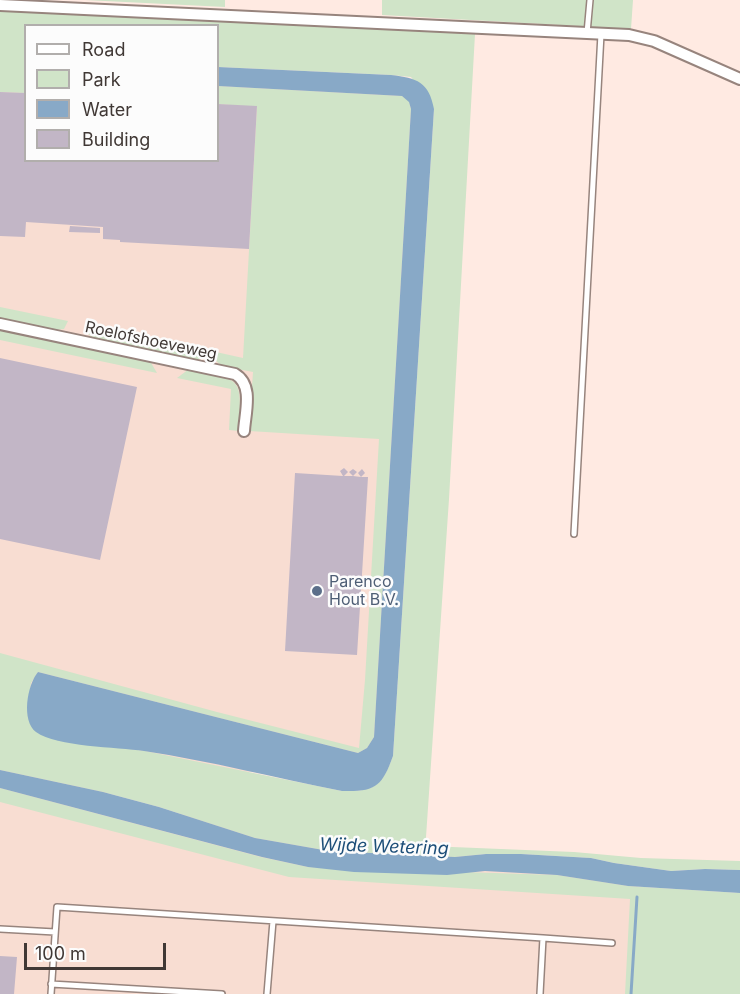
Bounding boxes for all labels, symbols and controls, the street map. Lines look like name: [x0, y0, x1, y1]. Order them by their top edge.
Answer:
legend: [24, 24, 219, 162]
text: Road: [82, 39, 125, 60]
text: Park: [82, 69, 121, 90]
text: Water: [82, 99, 132, 120]
text: Building: [82, 129, 150, 150]
street label: Roelofshoeveweg: [83, 318, 219, 364]
place label: Parenco Hout B.V.: [329, 572, 399, 610]
marker: Parenco Hout B.V.: [310, 584, 324, 598]
water label: Wijde Wetering: [319, 834, 449, 860]
scale bar: [27, 931, 170, 969]
text: 100 m: [35, 943, 86, 964]

